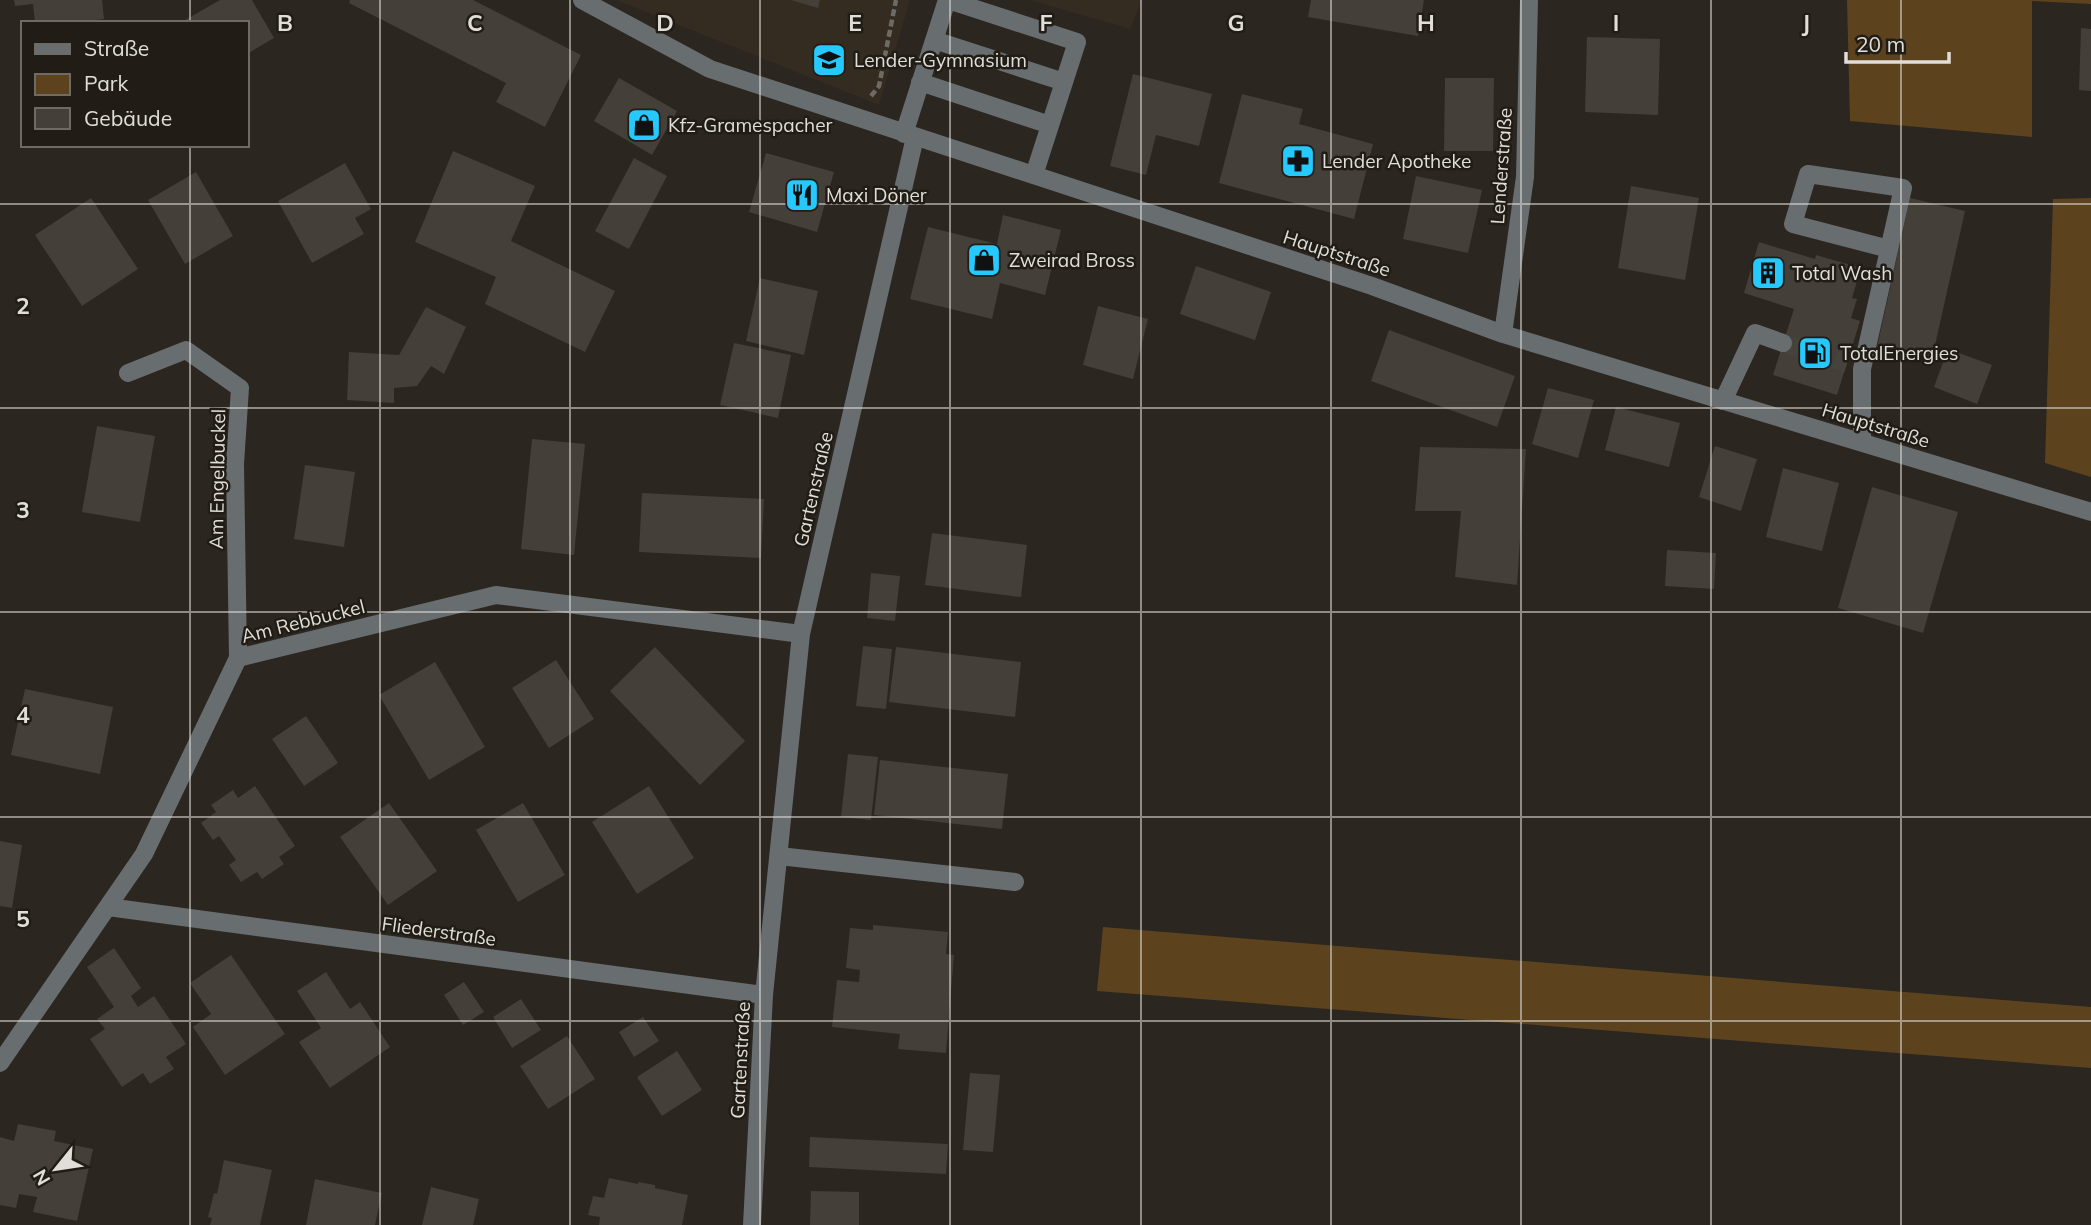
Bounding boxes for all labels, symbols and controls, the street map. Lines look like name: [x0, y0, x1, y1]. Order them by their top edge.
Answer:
text: B: [277, 8, 293, 37]
text: C: [467, 8, 483, 37]
text: D: [656, 8, 674, 37]
text: E: [848, 8, 862, 37]
text: F: [1039, 8, 1053, 37]
text: G: [1227, 8, 1245, 37]
text: H: [1417, 8, 1435, 37]
text: I: [1613, 8, 1619, 37]
text: J: [1802, 8, 1810, 37]
legend: [21, 21, 248, 147]
scale bar: [1846, 21, 1949, 65]
text: 20 m: [1856, 31, 1905, 57]
text: Straße: [84, 35, 149, 61]
school or university icon: Lender-Gymnasium: [810, 41, 848, 79]
place label: Lender-Gymnasium: [854, 48, 1027, 72]
text: Park: [84, 70, 128, 96]
text: Gebäude: [84, 105, 172, 131]
shop icon: Kfz-Gramespacher: [625, 106, 663, 144]
street label: Lenderstraße: [1485, 107, 1517, 225]
place label: Kfz-Gramespacher: [668, 113, 833, 137]
pharmacy icon: Lender Apotheke: [1279, 142, 1317, 180]
place label: Lender Apotheke: [1322, 149, 1471, 173]
restaurant icon: Maxi Döner: [783, 176, 821, 214]
place label: Maxi Döner: [826, 183, 927, 207]
street label: Hauptstraße: [1280, 224, 1394, 282]
shop icon: Zweirad Bross: [965, 241, 1003, 279]
place label: Zweirad Bross: [1009, 248, 1135, 272]
building icon: Total Wash: [1749, 254, 1787, 292]
place label: Total Wash: [1792, 261, 1892, 285]
text: 2: [16, 291, 30, 320]
fuel station icon: TotalEnergies: [1796, 334, 1834, 372]
place label: TotalEnergies: [1840, 341, 1959, 365]
street label: Hauptstraße: [1819, 397, 1933, 453]
street label: Am Engelbuckel: [204, 409, 230, 549]
street label: Gartenstraße: [788, 429, 838, 549]
text: 3: [16, 495, 30, 524]
street label: Am Rebbuckel: [239, 594, 367, 648]
text: 4: [16, 700, 30, 729]
text: 5: [16, 904, 30, 933]
street label: Fliederstraße: [380, 911, 498, 951]
street label: Gartenstraße: [725, 1001, 755, 1119]
north arrow: [21, 1134, 91, 1204]
text: N: [27, 1165, 55, 1190]

